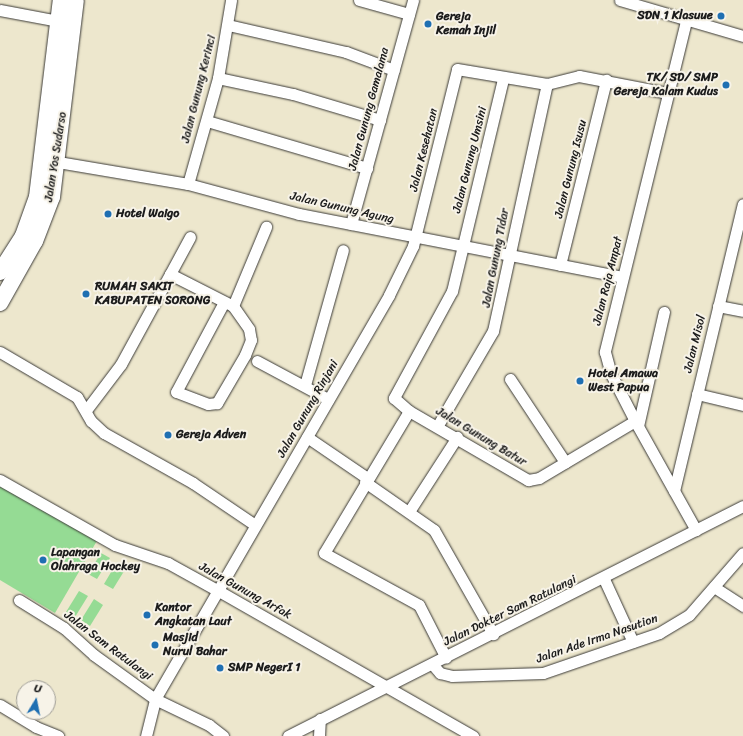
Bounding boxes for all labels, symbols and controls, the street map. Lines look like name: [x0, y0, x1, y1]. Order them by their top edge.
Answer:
place label: SDN 1 Klasuue: [637, 9, 713, 23]
place label: Gereja Kemah Injil: [436, 10, 496, 38]
marker: SDN 1 Klasuue: [716, 11, 726, 21]
marker: Gereja Kemah Injil: [423, 19, 433, 29]
street label: Jalan Gunung Kerinci: [179, 34, 219, 144]
street label: Jalan Gunung Gamalama: [346, 46, 392, 172]
place label: TK/ SD/ SMP Gereja Kalam Kudus: [613, 71, 718, 99]
marker: TK/ SD/ SMP Gereja Kalam Kudus: [721, 80, 731, 90]
street label: Jalan Gunung Umsini: [450, 105, 490, 215]
street label: Jalan Kesehatan: [407, 107, 441, 193]
street label: Jalan Yos Sudarso: [42, 110, 70, 204]
street label: Jalan Gunung Isusu: [552, 118, 590, 220]
street label: Jalan Gunung Agung: [289, 189, 395, 227]
place label: Hotel Waigo: [116, 207, 179, 221]
street label: Jalan Gunung Tidar: [479, 207, 513, 309]
marker: Hotel Waigo: [103, 209, 113, 219]
street label: Jalan Raja Ampat: [590, 235, 626, 327]
place label: RUMAH SAKIT KABUPATEN SORONG: [95, 280, 212, 308]
marker: RUMAH SAKIT KABUPATEN SORONG: [80, 288, 92, 300]
street label: Jalan Misol: [681, 314, 709, 374]
street label: Jalan Gunung Rinjani: [274, 358, 342, 460]
place label: Hotel Amawa West Papua: [588, 367, 658, 395]
marker: Hotel Amawa West Papua: [575, 376, 585, 386]
street label: Jalan Gunung Batur: [433, 404, 529, 470]
place label: Gereja Adven: [176, 428, 246, 442]
marker: Gereja Adven: [163, 430, 173, 440]
place label: Lapangan Olahraga Hockey: [51, 546, 140, 574]
marker: Lapangan Olahraga Hockey: [38, 555, 48, 565]
street label: Jalan Gunung Arfak: [196, 560, 294, 622]
street label: Jalan Dokter Sam Ratulangi: [441, 573, 579, 649]
place label: Kantor Angkatan Laut: [155, 601, 232, 629]
street label: Jalan Sam Ratulangi: [61, 608, 155, 684]
marker: Kantor Angkatan Laut: [142, 610, 152, 620]
street label: Jalan Ade Irma Nasution: [533, 611, 661, 667]
place label: Masjid Nurul Bahar: [163, 631, 226, 659]
marker: Masjid Nurul Bahar: [150, 640, 160, 650]
place label: SMP NegerI 1: [228, 661, 300, 675]
marker: SMP NegerI 1: [215, 663, 225, 673]
text: U: [33, 679, 43, 699]
north arrow: [16, 680, 56, 720]

